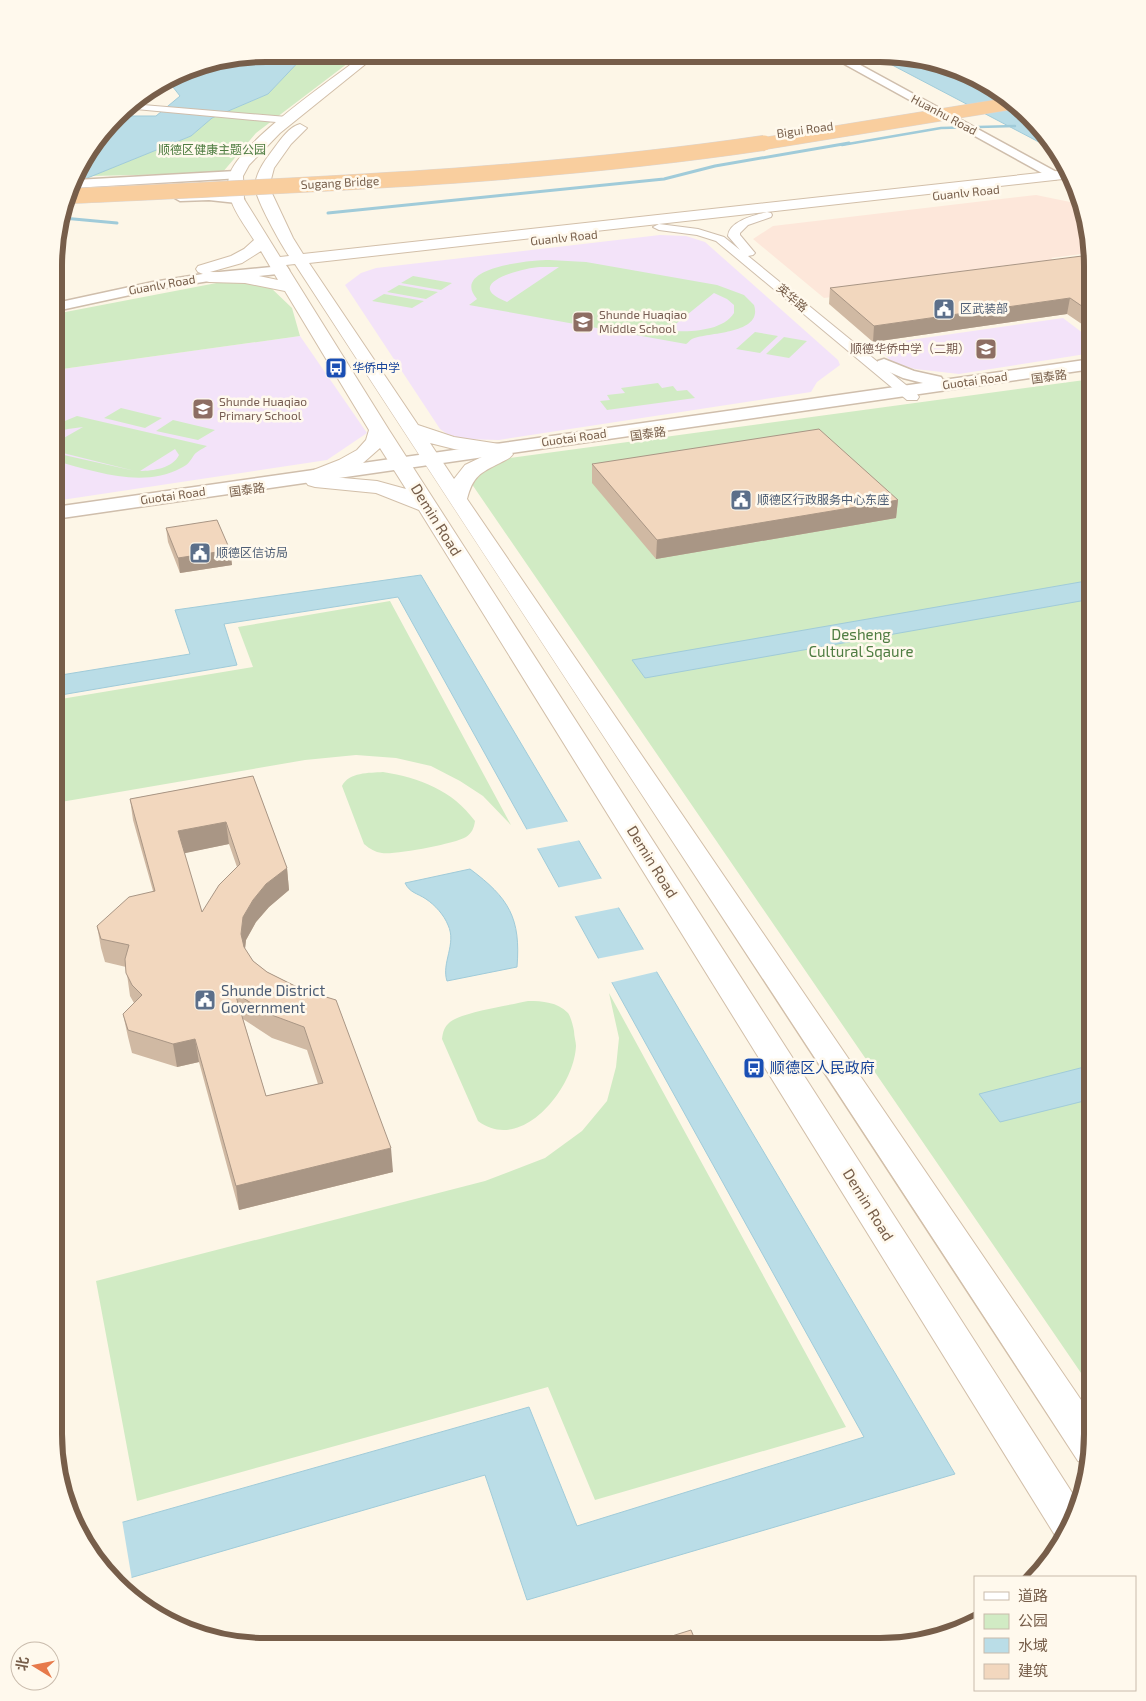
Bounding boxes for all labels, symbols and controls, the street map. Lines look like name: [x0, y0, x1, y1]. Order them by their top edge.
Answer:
street label: Huanhu Road: [909, 91, 980, 137]
street label: Bigui Road: [776, 118, 834, 140]
park label: 顺德区健康主题公园: [158, 142, 266, 156]
street label: Sugang Bridge: [300, 173, 379, 191]
street label: Guanlv Road: [932, 182, 1000, 203]
street label: Guanlv Road: [530, 227, 598, 248]
street label: Guanlv Road: [127, 271, 196, 297]
street label: 英华路: [774, 280, 811, 314]
public building icon: 区武装部: [932, 297, 956, 321]
place label: 区武装部: [960, 301, 1008, 315]
place label: Shunde Huaqiao Middle School: [599, 307, 687, 335]
school or university icon: Shunde Huaqiao Middle School: [571, 310, 595, 334]
school or university icon: 顺德华侨中学（二期）: [974, 337, 998, 361]
place label: 顺德华侨中学（二期）: [850, 341, 970, 355]
bus stop icon: 华侨中学: [324, 356, 348, 380]
place label: 华侨中学: [352, 360, 400, 374]
street label: 国泰路: [1030, 367, 1068, 385]
street label: Guotai Road: [941, 369, 1008, 392]
place label: Shunde Huaqiao Primary School: [219, 394, 307, 422]
school or university icon: Shunde Huaqiao Primary School: [191, 397, 215, 421]
street label: 国泰路: [629, 424, 667, 442]
street label: Guotai Road: [540, 426, 607, 449]
street label: 国泰路: [228, 480, 266, 498]
street label: Demin Road: [408, 480, 466, 559]
street label: Guotai Road: [139, 484, 206, 507]
public building icon: 顺德区行政服务中心东座: [729, 488, 753, 512]
place label: 顺德区行政服务中心东座: [757, 492, 889, 506]
public building icon: 顺德区信访局: [188, 541, 212, 565]
place label: 顺德区信访局: [216, 545, 288, 559]
park label: Desheng Cultural Sqaure: [808, 625, 914, 660]
street label: Demin Road: [624, 822, 682, 901]
place label: Shunde District Government: [221, 981, 325, 1016]
public building icon: Shunde District Government: [193, 988, 217, 1012]
bus stop icon: 顺德区人民政府: [742, 1056, 766, 1080]
place label: 顺德区人民政府: [770, 1058, 875, 1076]
street label: Demin Road: [840, 1165, 898, 1244]
legend: [974, 1576, 1136, 1691]
text: 道路: [1018, 1586, 1048, 1604]
text: 公园: [1018, 1611, 1048, 1629]
text: 水域: [1018, 1636, 1048, 1654]
north arrow: [10, 1641, 60, 1691]
text: 北: [12, 1655, 31, 1672]
text: 建筑: [1018, 1661, 1048, 1679]

